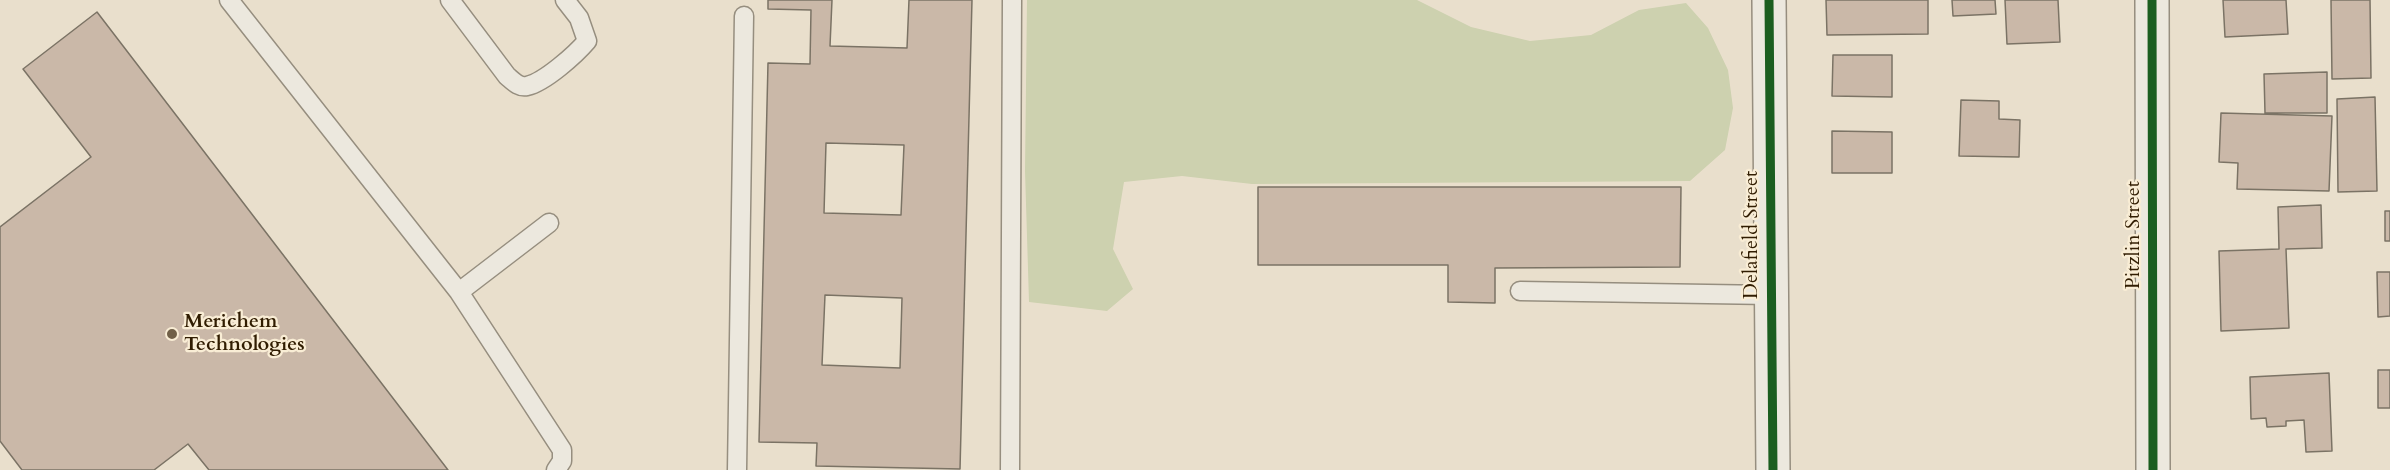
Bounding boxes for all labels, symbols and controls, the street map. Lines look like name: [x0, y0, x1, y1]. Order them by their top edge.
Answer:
street label: Delafield Street: [1740, 171, 1764, 299]
street label: Pitzlin Street: [2122, 181, 2146, 289]
place label: Merichem Technologies: [184, 310, 305, 357]
marker: Merichem Technologies: [165, 327, 179, 341]

